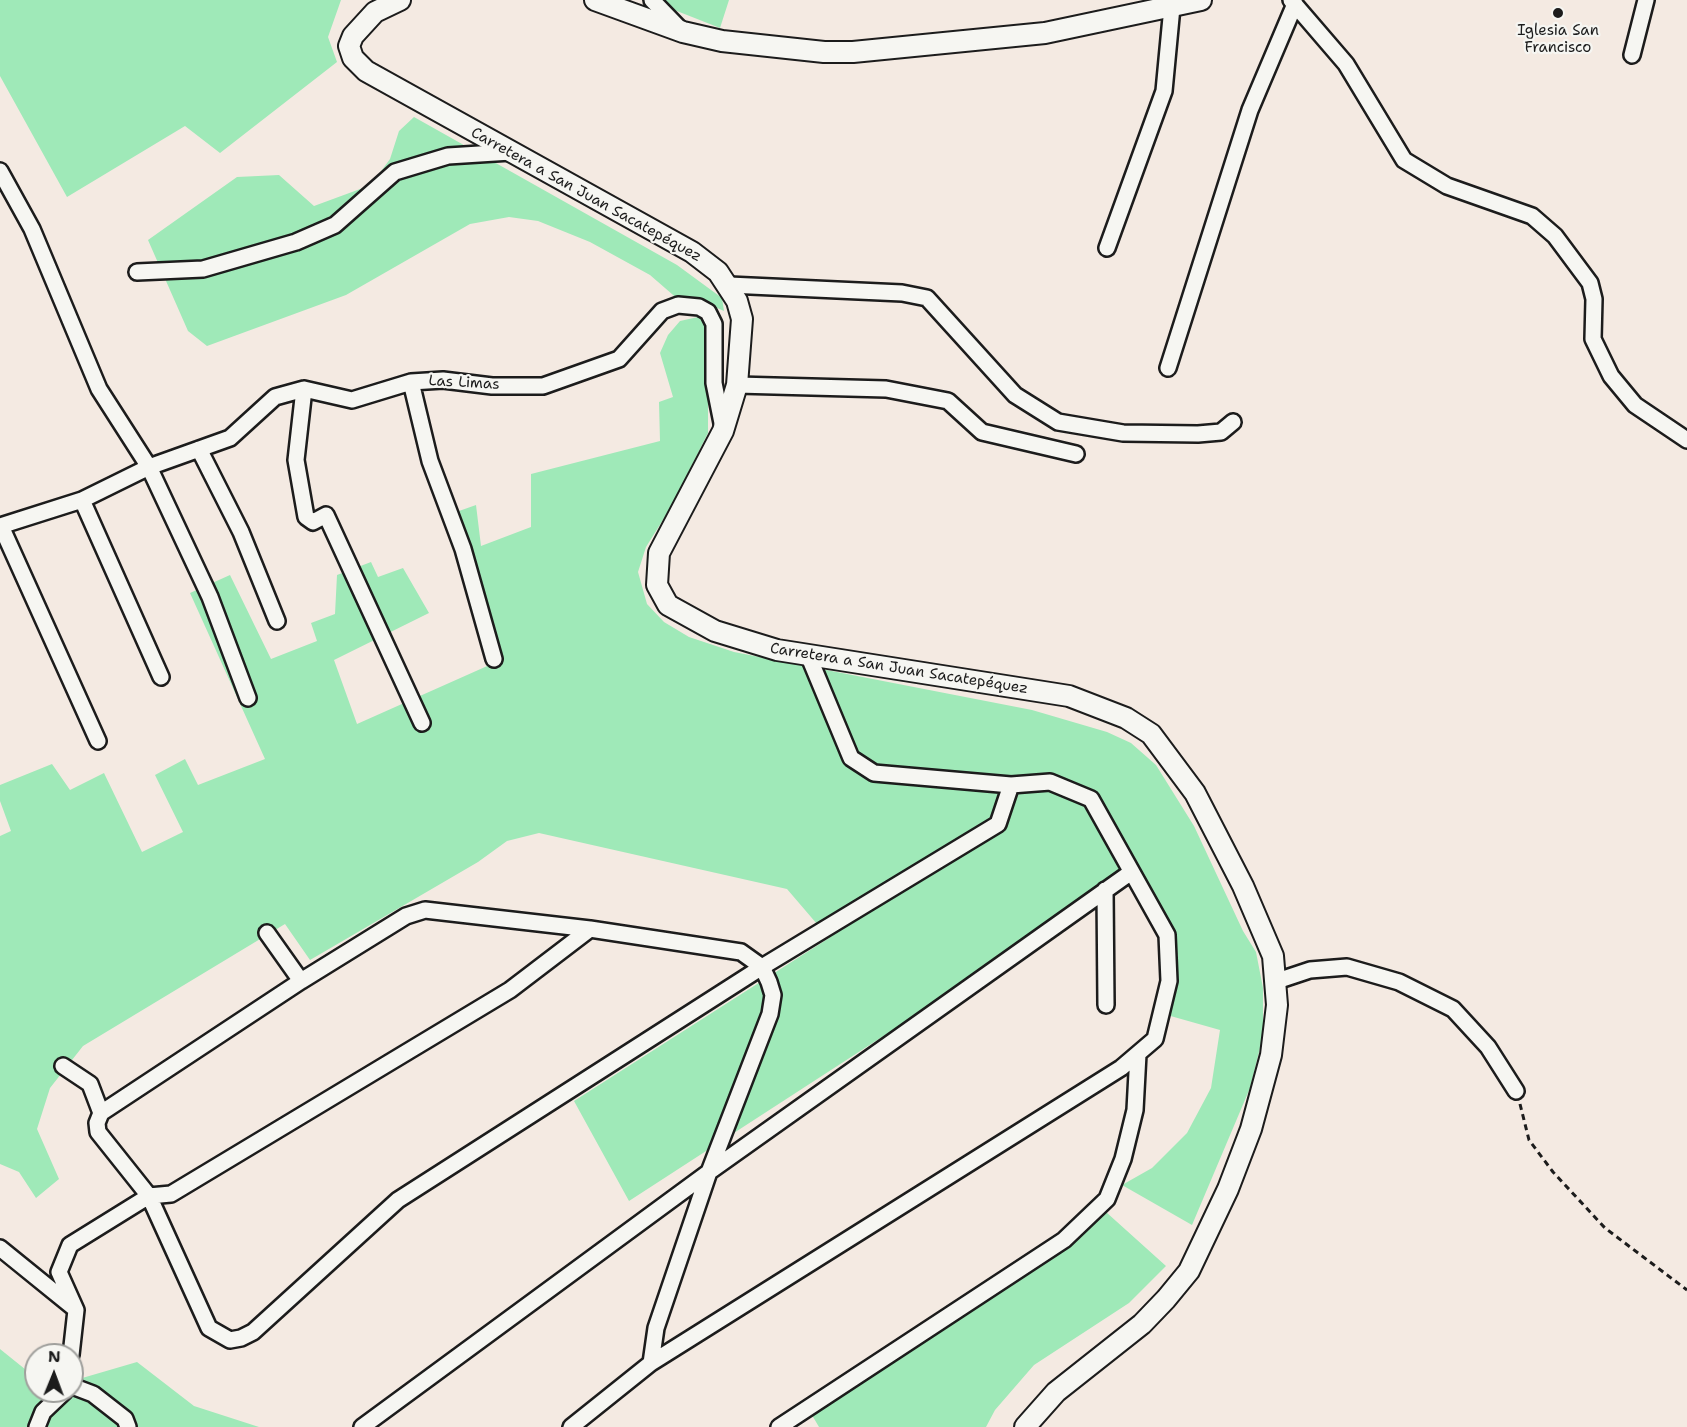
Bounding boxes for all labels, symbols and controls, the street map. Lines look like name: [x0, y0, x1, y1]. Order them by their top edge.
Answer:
marker: Iglesia San Francisco: [1551, 6, 1565, 20]
place label: Iglesia San Francisco: [1517, 22, 1599, 57]
street label: Carretera a San Juan Sacatepéquez: [467, 124, 705, 266]
street label: Las Limas: [428, 372, 500, 394]
street label: Carretera a San Juan Sacatepéquez: [769, 640, 1029, 698]
north arrow: [24, 1343, 84, 1403]
text: N: [48, 1346, 61, 1367]

